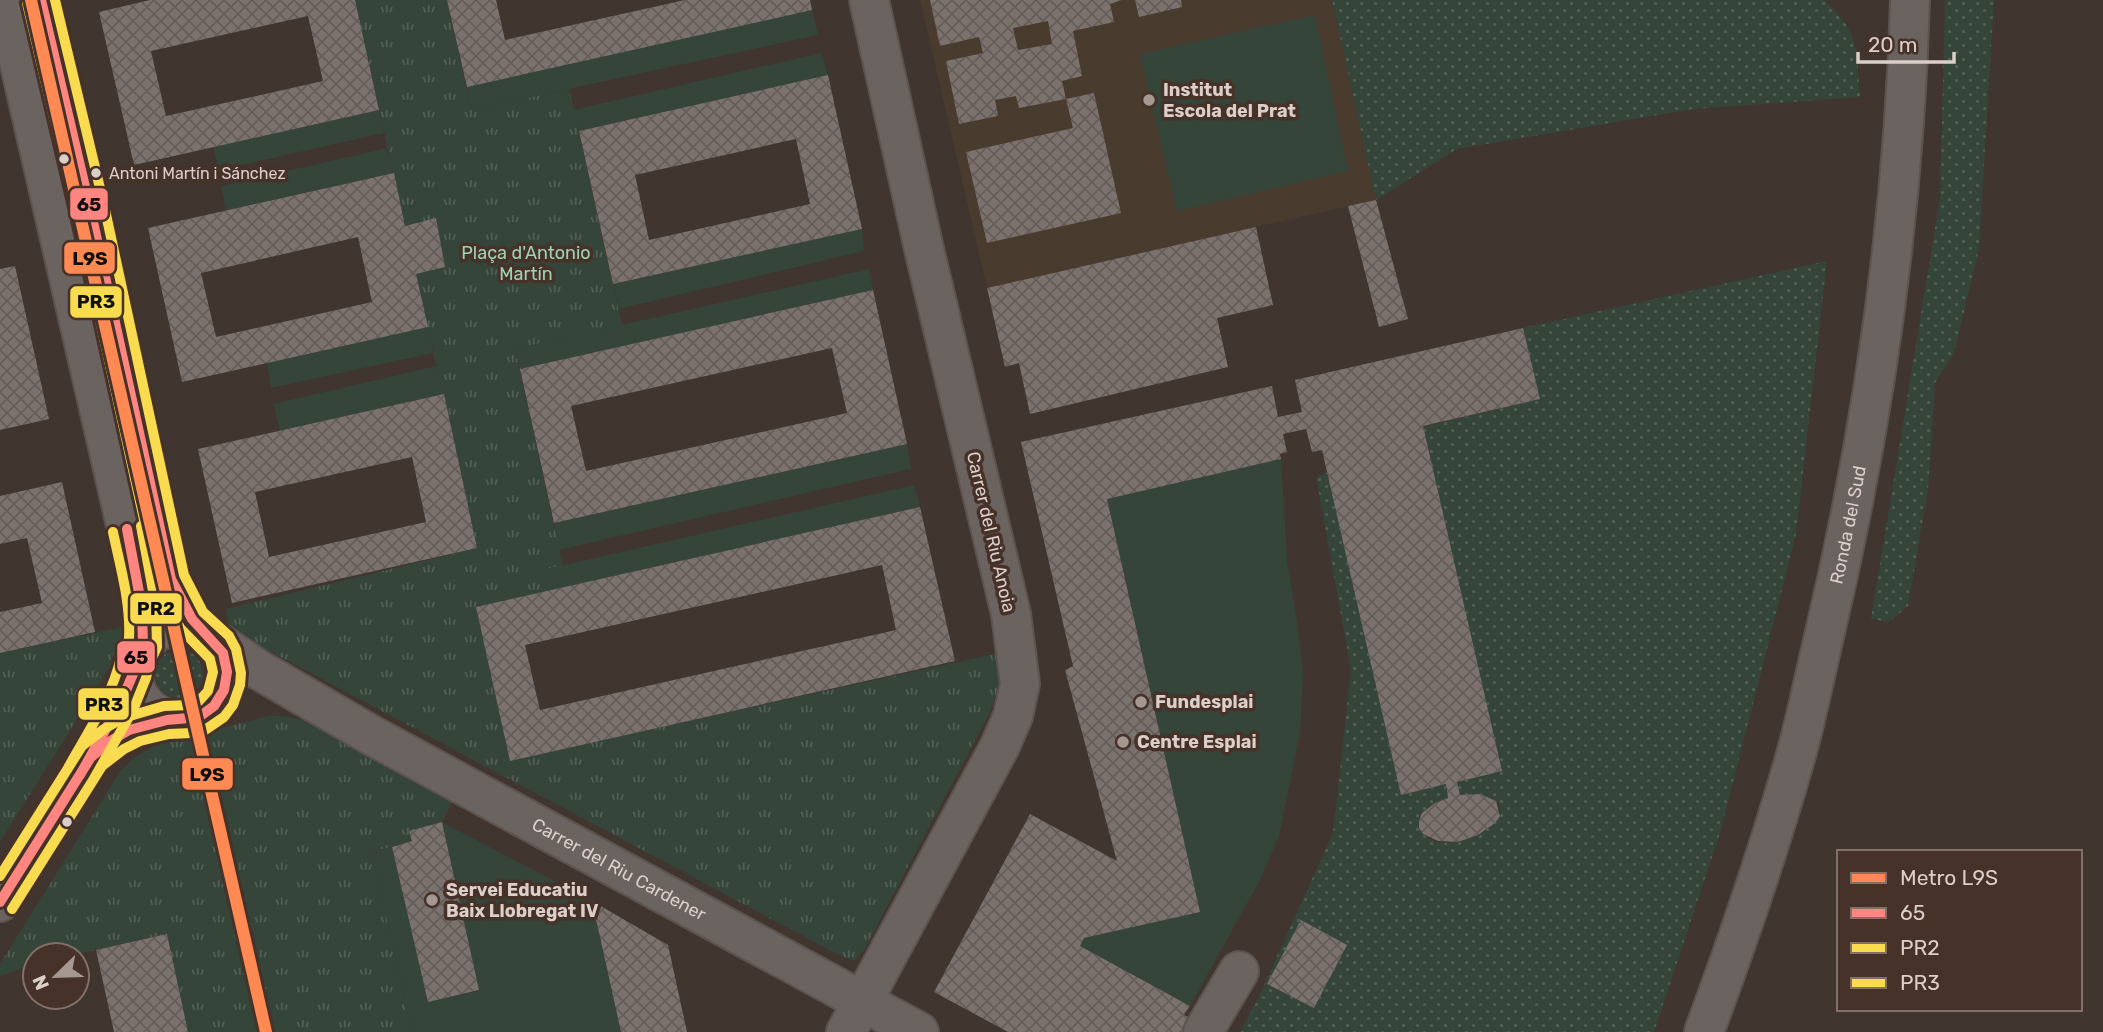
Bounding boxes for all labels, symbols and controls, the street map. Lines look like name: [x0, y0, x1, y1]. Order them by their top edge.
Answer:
scale bar: [1858, 21, 1954, 65]
text: 20 m: [1868, 32, 1917, 57]
place label: Institut Escola del Prat: [1163, 79, 1296, 122]
marker: Institut Escola del Prat: [1141, 92, 1157, 108]
unlabelled marker: [57, 152, 71, 166]
place label: Antoni Martín i Sánchez: [109, 164, 286, 183]
marker: Antoni Martín i Sánchez: [89, 166, 103, 180]
line badge: 65: [69, 187, 109, 221]
text: 65: [77, 193, 101, 216]
line badge: L9S: [63, 241, 116, 275]
park label: Plaça d'Antonio Martín: [461, 242, 591, 285]
text: L9S: [72, 247, 108, 270]
line badge: PR3: [69, 285, 123, 319]
text: PR3: [77, 290, 115, 313]
street label: Carrer del Riu Anoia: [962, 449, 1020, 615]
street label: Ronda del Sud: [1825, 464, 1871, 586]
line badge: PR2: [129, 592, 183, 625]
text: PR2: [137, 597, 175, 620]
line badge: 65: [116, 640, 156, 674]
text: 65: [124, 646, 148, 669]
line badge: PR3: [77, 687, 130, 721]
place label: Fundesplai: [1155, 691, 1253, 713]
text: PR3: [85, 693, 123, 716]
marker: Fundesplai: [1133, 694, 1149, 710]
place label: Centre Esplai: [1137, 731, 1257, 753]
marker: Centre Esplai: [1115, 734, 1131, 750]
line badge: L9S: [181, 757, 234, 791]
text: L9S: [189, 763, 225, 786]
street label: Carrer del Riu Cardener: [528, 813, 710, 926]
unlabelled marker: [60, 815, 74, 829]
legend: [1837, 850, 2082, 1011]
text: Metro L9S: [1900, 865, 1998, 890]
place label: Servei Educatiu Baix Llobregat IV: [446, 879, 599, 922]
marker: Servei Educatiu Baix Llobregat IV: [424, 892, 440, 908]
text: 65: [1900, 900, 1925, 925]
text: PR2: [1900, 935, 1940, 960]
north arrow: [21, 941, 91, 1011]
text: PR3: [1900, 970, 1940, 995]
text: N: [28, 972, 54, 993]

